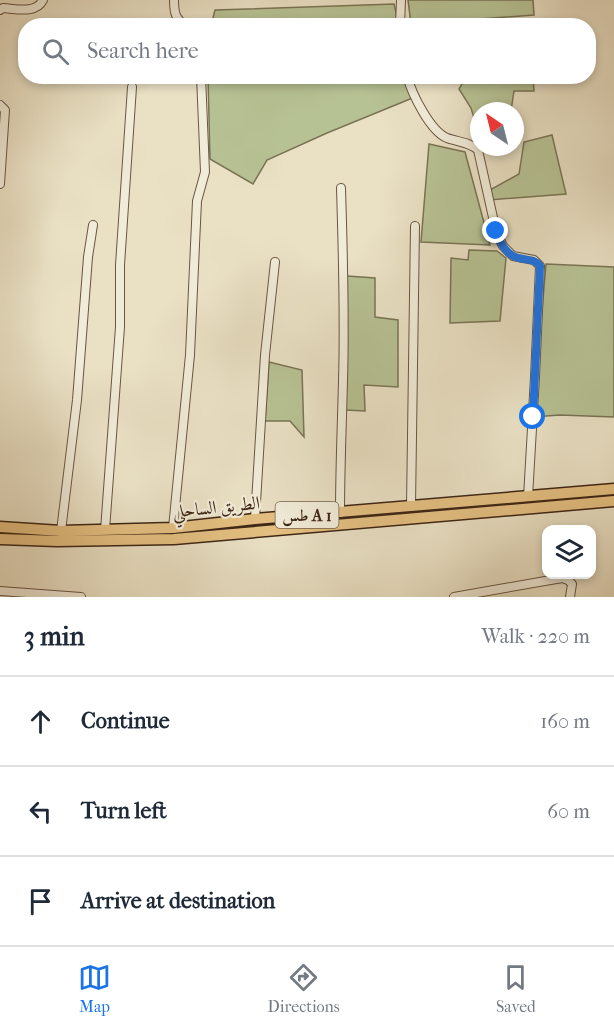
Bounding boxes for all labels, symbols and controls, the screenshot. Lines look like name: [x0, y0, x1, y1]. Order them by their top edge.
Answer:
search box: [18, 18, 596, 84]
icon: search: [39, 35, 72, 68]
text: Search here: [87, 38, 199, 64]
north arrow: [470, 102, 524, 156]
route end: [482, 217, 508, 243]
route start: [519, 403, 545, 429]
street label: الطريق الساحلي: [171, 492, 262, 528]
road number: طس A 1: [276, 502, 338, 528]
map controls: [542, 525, 596, 579]
button: layers: [542, 525, 596, 579]
text: 3 min: [24, 621, 85, 652]
text: Walk · 220 m: [482, 625, 590, 648]
icon: ahead: [24, 705, 57, 738]
text: Continue: [81, 708, 170, 734]
text: 160 m: [540, 710, 590, 733]
icon: left: [24, 795, 57, 828]
text: Turn left: [81, 798, 167, 824]
text: 60 m: [547, 800, 590, 823]
icon: arrive: [24, 885, 57, 918]
text: Arrive at destination: [81, 888, 275, 914]
tab: Map: [78, 961, 111, 1016]
tab: Directions: [268, 961, 340, 1016]
tab: Saved: [496, 961, 536, 1016]

